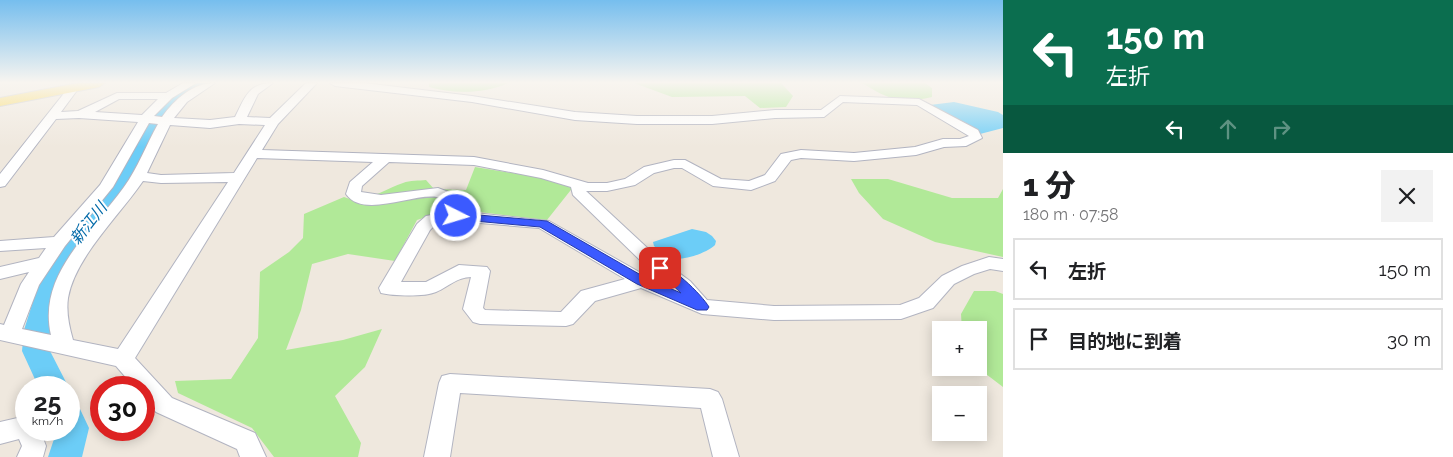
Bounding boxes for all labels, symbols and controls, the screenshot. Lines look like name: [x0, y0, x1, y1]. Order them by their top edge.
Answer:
text: 150 m: [1106, 16, 1205, 57]
icon: left: [1023, 20, 1088, 85]
text: 左折: [1106, 63, 1150, 89]
icon: left: [1161, 115, 1189, 143]
icon: ahead: [1214, 115, 1242, 143]
icon: right: [1267, 115, 1295, 143]
text: 1 分: [1023, 168, 1076, 203]
button: close: [1381, 170, 1433, 222]
position arrow: [429, 189, 481, 241]
water label: 新江川: [66, 197, 112, 248]
text: 180 m · 07:58: [1023, 205, 1119, 224]
pin: [639, 247, 681, 289]
icon: arrive: [646, 254, 674, 282]
icon: left: [1025, 255, 1053, 283]
text: 150 m: [1379, 258, 1431, 280]
text: 左折: [1068, 260, 1106, 282]
map controls: [932, 321, 987, 441]
button: +: [932, 321, 987, 376]
icon: arrive: [1025, 325, 1053, 353]
text: 30 m: [1387, 328, 1431, 350]
text: 目的地に到着: [1068, 330, 1182, 352]
speed limit sign: 30: [90, 376, 155, 441]
button: −: [932, 386, 987, 441]
text: 25: [34, 387, 61, 417]
text: km/h: [32, 414, 63, 428]

